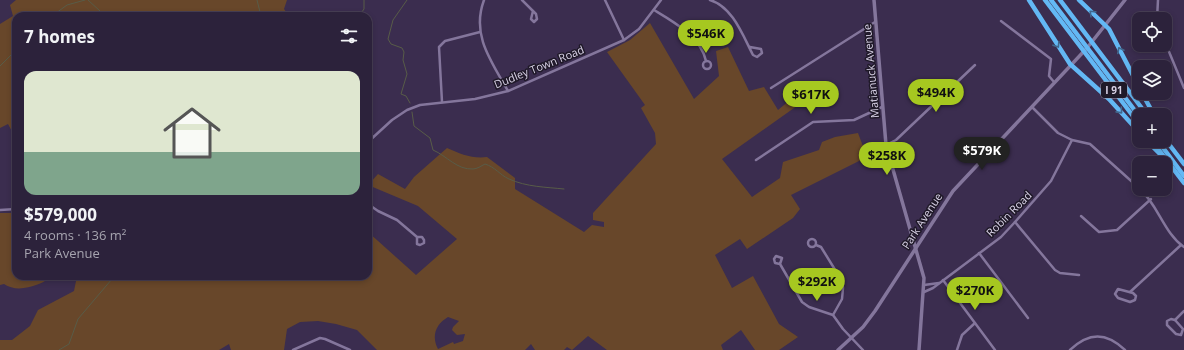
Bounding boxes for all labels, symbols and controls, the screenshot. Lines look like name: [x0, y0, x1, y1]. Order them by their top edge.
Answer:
one-way arrow: [1089, 10, 1097, 18]
map controls: [1132, 12, 1172, 196]
button: locate: [1132, 12, 1172, 52]
pin: $546K: [678, 20, 734, 54]
street label: Matianuck Avenue: [859, 23, 882, 119]
text: $546K: [687, 24, 725, 42]
text: 7 homes: [24, 25, 95, 48]
icon: filters: [338, 25, 360, 47]
one-way arrow: [1052, 41, 1060, 48]
street label: Dudley Town Road: [492, 42, 586, 91]
one-way arrow: [1117, 47, 1125, 54]
button: layers: [1132, 60, 1172, 100]
pin: $494K: [908, 79, 964, 113]
pin: $617K: [783, 81, 839, 115]
road number: I 91: [1101, 82, 1127, 98]
text: $494K: [917, 83, 955, 101]
text: $617K: [792, 85, 830, 103]
icon: home: [156, 97, 228, 169]
one-way arrow: [1115, 106, 1122, 113]
button: +: [1132, 108, 1172, 148]
pin: $579K: [954, 137, 1010, 171]
text: $579K: [963, 141, 1001, 159]
pin: $258K: [859, 142, 915, 176]
text: $258K: [868, 146, 906, 164]
button: −: [1132, 156, 1172, 196]
street label: Robin Road: [983, 188, 1035, 240]
street label: Park Avenue: [898, 190, 945, 252]
text: $579,000: [24, 203, 97, 226]
text: 4 rooms · 136 m²: [24, 226, 126, 244]
text: Park Avenue: [24, 244, 100, 262]
pin: $292K: [789, 268, 845, 302]
text: $292K: [798, 272, 836, 290]
pin: $270K: [947, 277, 1003, 311]
text: $270K: [956, 281, 994, 299]

